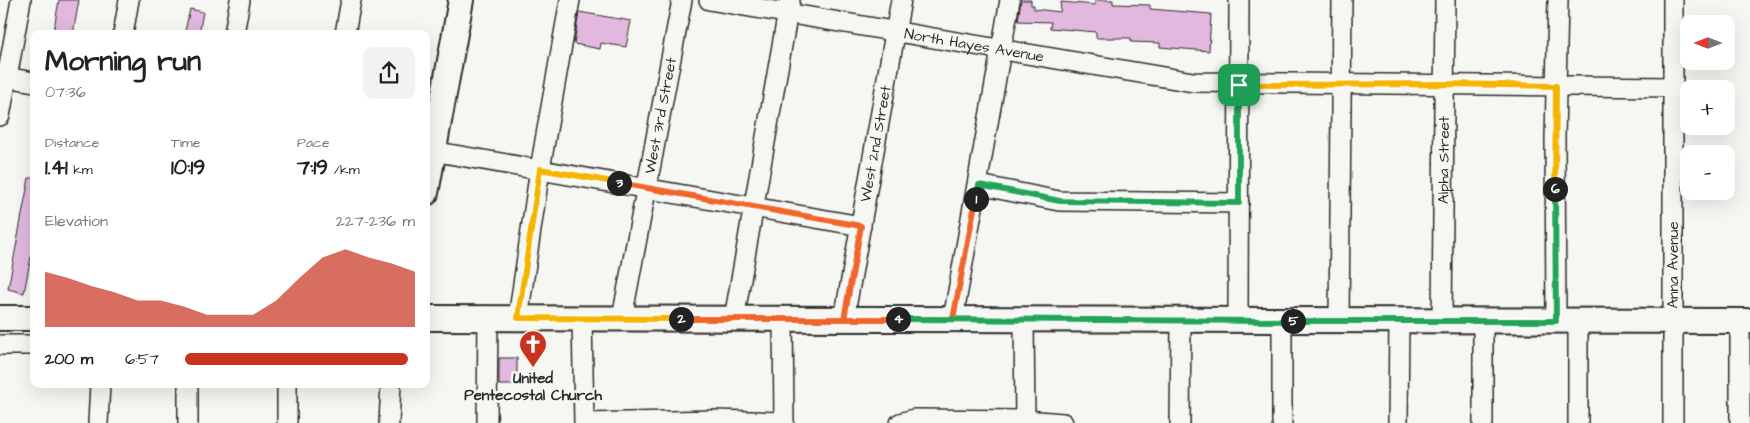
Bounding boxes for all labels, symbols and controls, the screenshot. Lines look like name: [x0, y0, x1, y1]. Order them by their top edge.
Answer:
north arrow: [1680, 15, 1735, 70]
map controls: [1680, 15, 1735, 200]
street label: North Hayes Avenue: [903, 23, 1045, 68]
text: Morning run: [45, 42, 201, 81]
button: share: [363, 47, 415, 99]
street label: West 3rd Street: [639, 56, 682, 176]
pin: [1218, 64, 1260, 106]
icon: arrive: [1225, 71, 1253, 99]
button: +: [1680, 80, 1735, 135]
text: 07:36: [45, 81, 86, 103]
street label: West 2nd Street: [855, 84, 897, 204]
street label: Alpha Street: [1433, 116, 1455, 204]
text: Distance: [45, 133, 99, 153]
text: Time: [171, 133, 200, 153]
text: Pace: [297, 133, 329, 153]
button: −: [1680, 145, 1735, 200]
text: 1.41: [45, 153, 68, 182]
text: 10:19: [171, 153, 205, 182]
text: 7:19: [297, 153, 328, 182]
text: km: [68, 160, 93, 180]
text: /km: [328, 160, 360, 180]
pin: 3: [606, 170, 632, 196]
text: 3: [616, 173, 623, 193]
pin: 6: [1542, 176, 1568, 202]
text: 6: [1551, 179, 1560, 199]
pin: 1: [964, 186, 988, 212]
text: 1: [976, 189, 977, 209]
text: Elevation: [45, 210, 108, 232]
text: 227–236 m: [336, 210, 415, 232]
street label: Anna Avenue: [1663, 222, 1684, 308]
pin: 2: [668, 306, 694, 332]
pin: 4: [886, 306, 910, 332]
pin: 5: [1280, 308, 1306, 334]
text: 2: [677, 309, 686, 329]
text: 4: [894, 309, 903, 329]
text: 5: [1289, 311, 1298, 331]
church icon: United Pentecostal Church: [518, 329, 548, 368]
text: 200 m: [45, 348, 93, 370]
text: 6:57: [125, 348, 159, 370]
place label: United Pentecostal Church: [464, 368, 602, 406]

